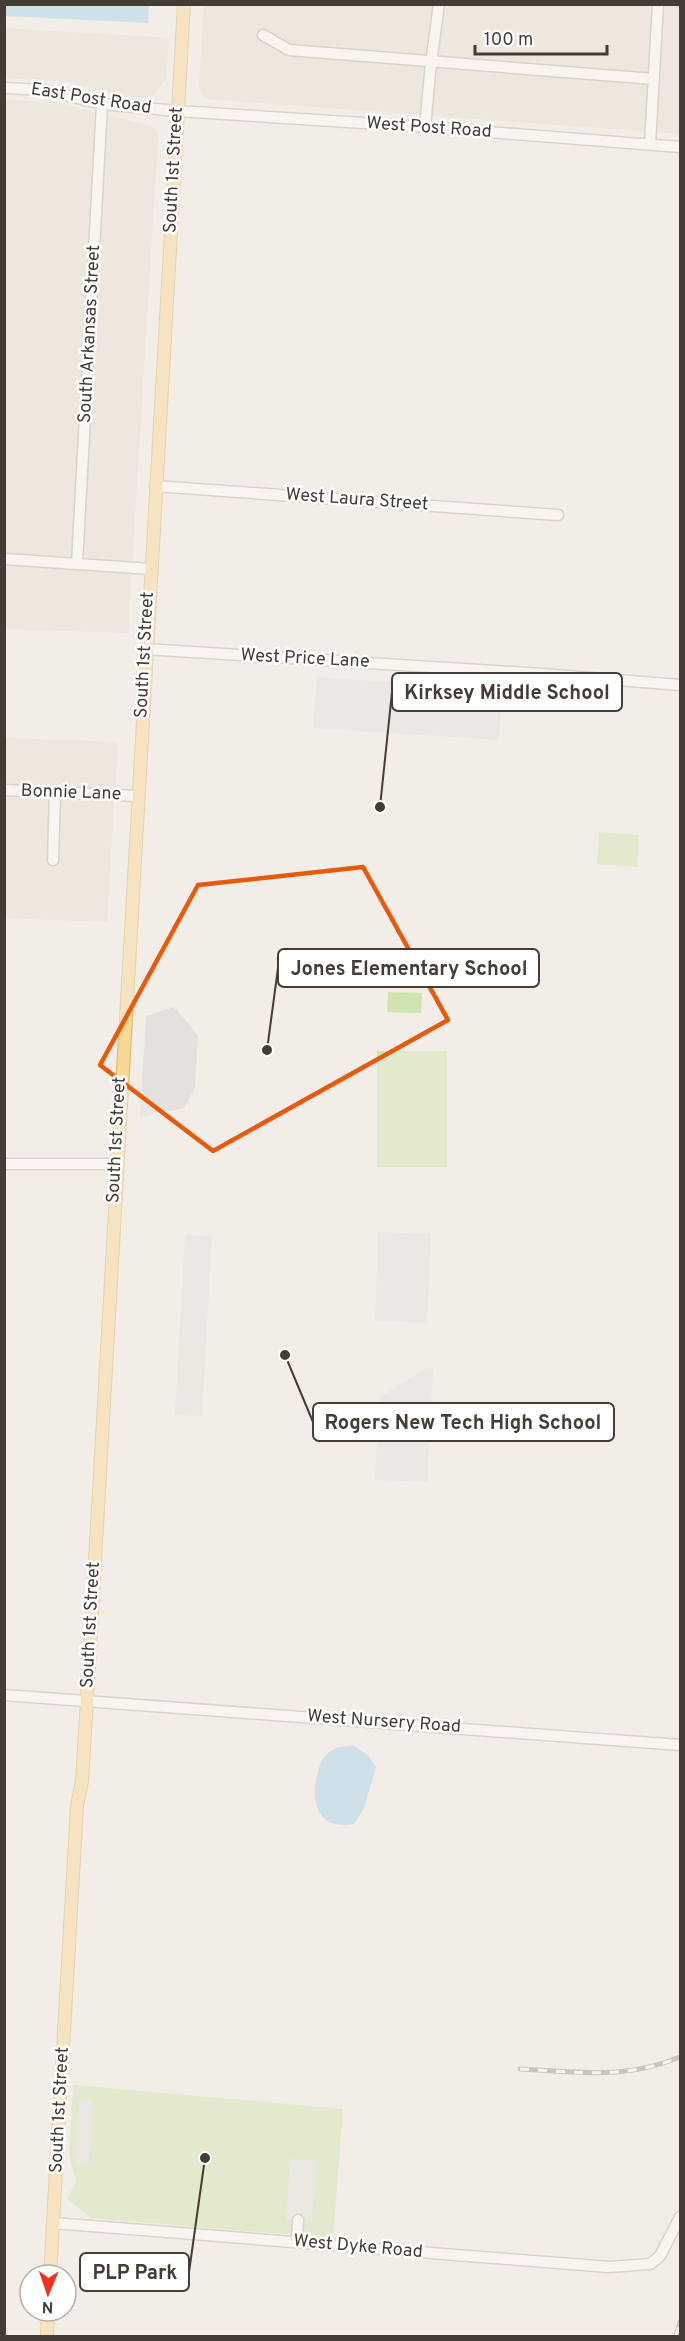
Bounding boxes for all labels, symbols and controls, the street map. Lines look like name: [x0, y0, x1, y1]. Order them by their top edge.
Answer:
scale bar: [475, 18, 607, 56]
text: 100 m: [484, 29, 533, 52]
street label: East Post Road: [29, 78, 153, 120]
street label: South 1st Street: [159, 106, 189, 234]
street label: West Post Road: [365, 112, 493, 144]
street label: South Arkansas Street: [74, 244, 106, 424]
street label: West Laura Street: [285, 484, 429, 516]
street label: South 1st Street: [130, 591, 160, 719]
street label: West Price Lane: [240, 644, 370, 674]
callout: Kirksey Middle School: [392, 673, 622, 711]
text: Kirksey Middle School: [404, 681, 610, 707]
street label: Bonnie Lane: [20, 780, 122, 806]
callout: Jones Elementary School: [278, 949, 539, 987]
text: Jones Elementary School: [290, 957, 528, 983]
street label: South 1st Street: [102, 1076, 132, 1204]
callout: Rogers New Tech High School: [313, 1403, 614, 1441]
text: Rogers New Tech High School: [325, 1411, 601, 1437]
street label: South 1st Street: [76, 1561, 106, 1689]
street label: West Nursery Road: [306, 1705, 462, 1739]
street label: South 1st Street: [45, 2046, 75, 2174]
street label: West Dyke Road: [292, 2230, 424, 2264]
callout: PLP Park: [80, 2253, 189, 2291]
text: PLP Park: [93, 2261, 177, 2287]
north arrow: [18, 2263, 78, 2323]
text: N: [41, 2296, 54, 2316]

